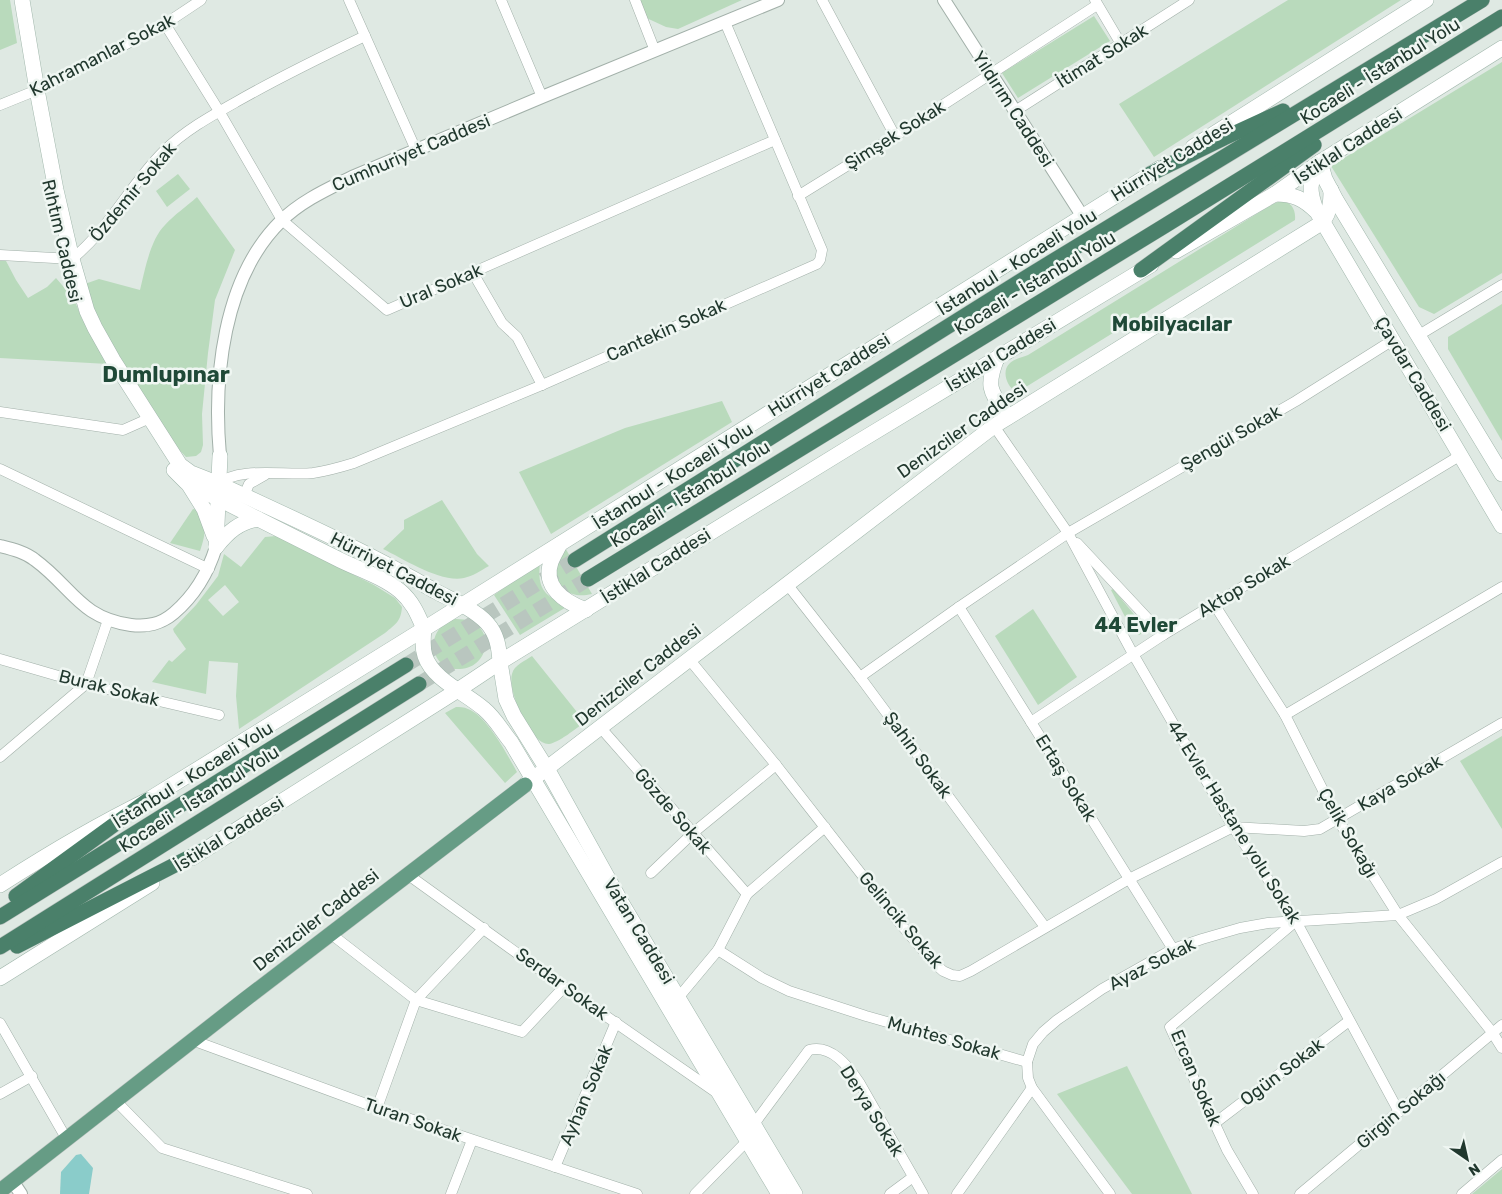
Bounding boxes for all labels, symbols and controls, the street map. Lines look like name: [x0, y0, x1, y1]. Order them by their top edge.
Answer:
street label: Kahramanlar Sokak: [26, 9, 179, 101]
street label: Kocaeli - İstanbul Yolu: [1296, 13, 1464, 129]
street label: İtimat Sokak: [1052, 19, 1152, 93]
street label: Yıldırım Caddesi: [967, 47, 1059, 171]
street label: Şimşek Sokak: [841, 95, 950, 175]
street label: İstiklal Caddesi: [1290, 103, 1406, 189]
street label: Cumhuriyet Caddesi: [329, 110, 493, 196]
street label: Hürriyet Caddesi: [1107, 114, 1237, 206]
street label: Özdemir Sokak: [85, 137, 181, 246]
street label: Rıhtım Caddesi: [37, 177, 87, 305]
street label: İstanbul - Kocaeli Yolu: [933, 204, 1101, 320]
street label: Kocaeli - İstanbul Yolu: [950, 226, 1120, 340]
street label: Ural Sokak: [396, 258, 486, 313]
street label: Cantekin Sokak: [603, 294, 730, 366]
district label: Mobilyacılar: [1112, 312, 1232, 336]
street label: İstiklal Caddesi: [942, 313, 1060, 397]
street label: Çavdar Caddesi: [1370, 313, 1456, 435]
street label: Hürriyet Caddesi: [764, 329, 894, 421]
district label: Dumlupınar: [102, 361, 230, 388]
street label: Denizciler Caddesi: [893, 377, 1031, 483]
street label: Şengül Sokak: [1177, 400, 1286, 476]
street label: İstanbul - Kocaeli Yolu: [589, 418, 757, 534]
street label: Kocaeli - İstanbul Yolu: [606, 436, 774, 552]
street label: İstiklal Caddesi: [597, 524, 715, 608]
street label: Hürriyet Caddesi: [327, 527, 461, 611]
street label: Aktop Sokak: [1194, 549, 1295, 622]
district label: 44 Evler: [1095, 613, 1177, 637]
street label: Denizciler Caddesi: [571, 619, 705, 731]
street label: Burak Sokak: [56, 665, 162, 711]
street label: Şahin Sokak: [879, 707, 957, 803]
street label: 44 Evler Hastane yolu Sokak: [1162, 716, 1306, 928]
street label: İstanbul - Kocaeli Yolu: [109, 717, 277, 833]
street label: Ertaş Sokak: [1031, 731, 1102, 826]
street label: Kocaeli - İstanbul Yolu: [115, 741, 283, 857]
street label: Kaya Sokak: [1354, 750, 1447, 816]
street label: Gözde Sokak: [630, 764, 717, 859]
street label: Çelik Sokağı: [1313, 784, 1383, 882]
street label: İstiklal Caddesi: [170, 792, 288, 876]
street label: Denizciler Caddesi: [249, 864, 383, 976]
street label: Gelincik Sokak: [854, 867, 948, 973]
street label: Vatan Caddesi: [599, 874, 679, 988]
street label: Ayaz Sokak: [1105, 932, 1200, 995]
street label: Serdar Sokak: [511, 943, 613, 1025]
street label: Muhtes Sokak: [885, 1011, 1004, 1065]
street label: Ercan Sokak: [1166, 1026, 1226, 1130]
street label: Ogün Sokak: [1236, 1033, 1329, 1111]
street label: Ayhan Sokak: [555, 1041, 617, 1149]
street label: Derya Sokak: [835, 1061, 909, 1161]
street label: Girgin Sokağı: [1352, 1066, 1450, 1154]
street label: Turan Sokak: [361, 1093, 465, 1147]
north arrow: [1442, 1134, 1492, 1184]
text: N: [1465, 1159, 1483, 1179]

